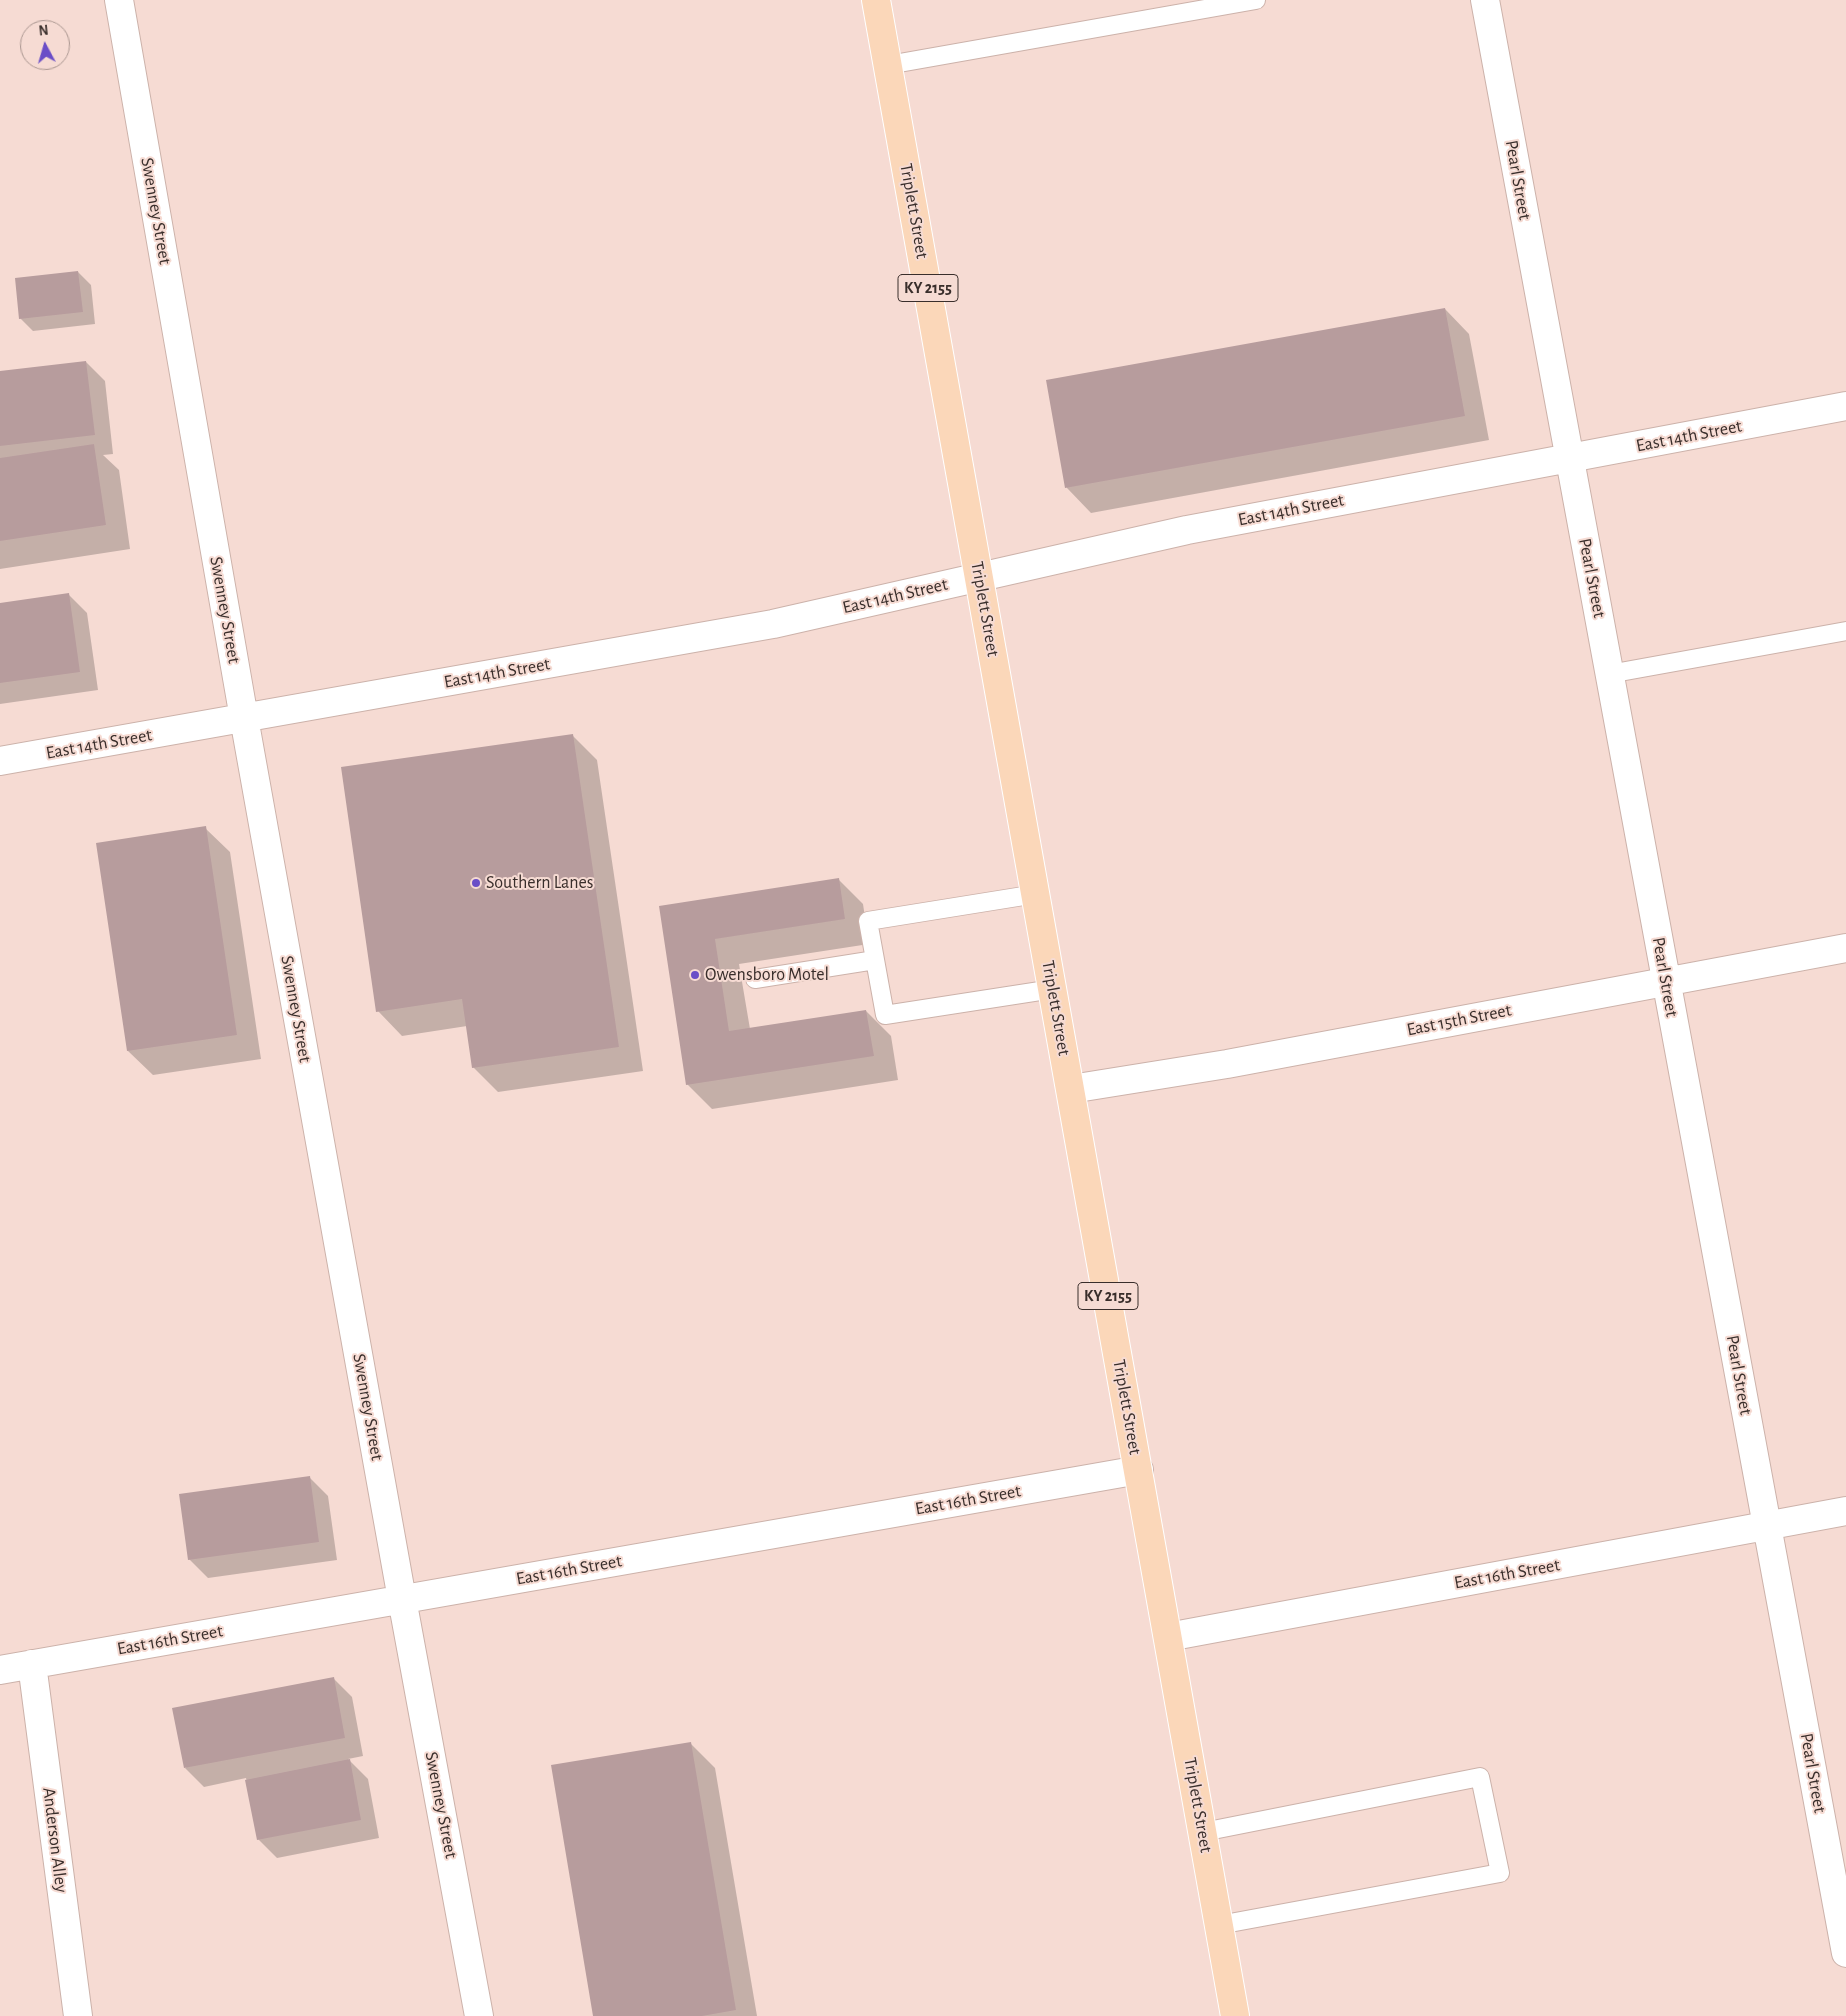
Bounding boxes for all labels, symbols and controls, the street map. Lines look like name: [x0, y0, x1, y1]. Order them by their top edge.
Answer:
north arrow: [20, 20, 70, 70]
text: N: [38, 24, 49, 39]
street label: Pearl Street: [1500, 138, 1536, 222]
street label: Swenney Street: [136, 156, 176, 266]
street label: Triplett Street: [895, 162, 933, 260]
road number: KY 2155: [898, 274, 958, 302]
street label: East 14th Street: [1634, 415, 1744, 457]
street label: East 14th Street: [1236, 489, 1346, 531]
street label: Pearl Street: [1574, 536, 1610, 620]
street label: Swenney Street: [205, 555, 245, 665]
street label: Triplett Street: [966, 560, 1004, 658]
street label: East 14th Street: [840, 573, 950, 619]
street label: East 14th Street: [442, 653, 552, 693]
street label: East 14th Street: [44, 724, 154, 764]
place label: Southern Lanes: [486, 872, 593, 894]
marker: Southern Lanes: [470, 877, 482, 889]
street label: Pearl Street: [1647, 935, 1683, 1019]
street label: Swenney Street: [276, 954, 316, 1064]
street label: Triplett Street: [1037, 959, 1075, 1057]
place label: Owensboro Motel: [705, 964, 829, 986]
marker: Owensboro Motel: [689, 969, 701, 981]
street label: East 15th Street: [1405, 999, 1513, 1041]
road number: KY 2155: [1078, 1282, 1138, 1310]
street label: Pearl Street: [1721, 1333, 1757, 1417]
street label: Swenney Street: [348, 1352, 388, 1462]
street label: Triplett Street: [1108, 1358, 1146, 1456]
street label: East 16th Street: [913, 1480, 1023, 1520]
street label: East 16th Street: [514, 1550, 624, 1590]
street label: East 16th Street: [1452, 1554, 1562, 1594]
street label: East 16th Street: [115, 1620, 225, 1660]
street label: Pearl Street: [1795, 1731, 1831, 1815]
street label: Swenney Street: [420, 1750, 462, 1860]
street label: Triplett Street: [1179, 1756, 1217, 1854]
street label: Anderson Alley: [38, 1786, 72, 1894]

